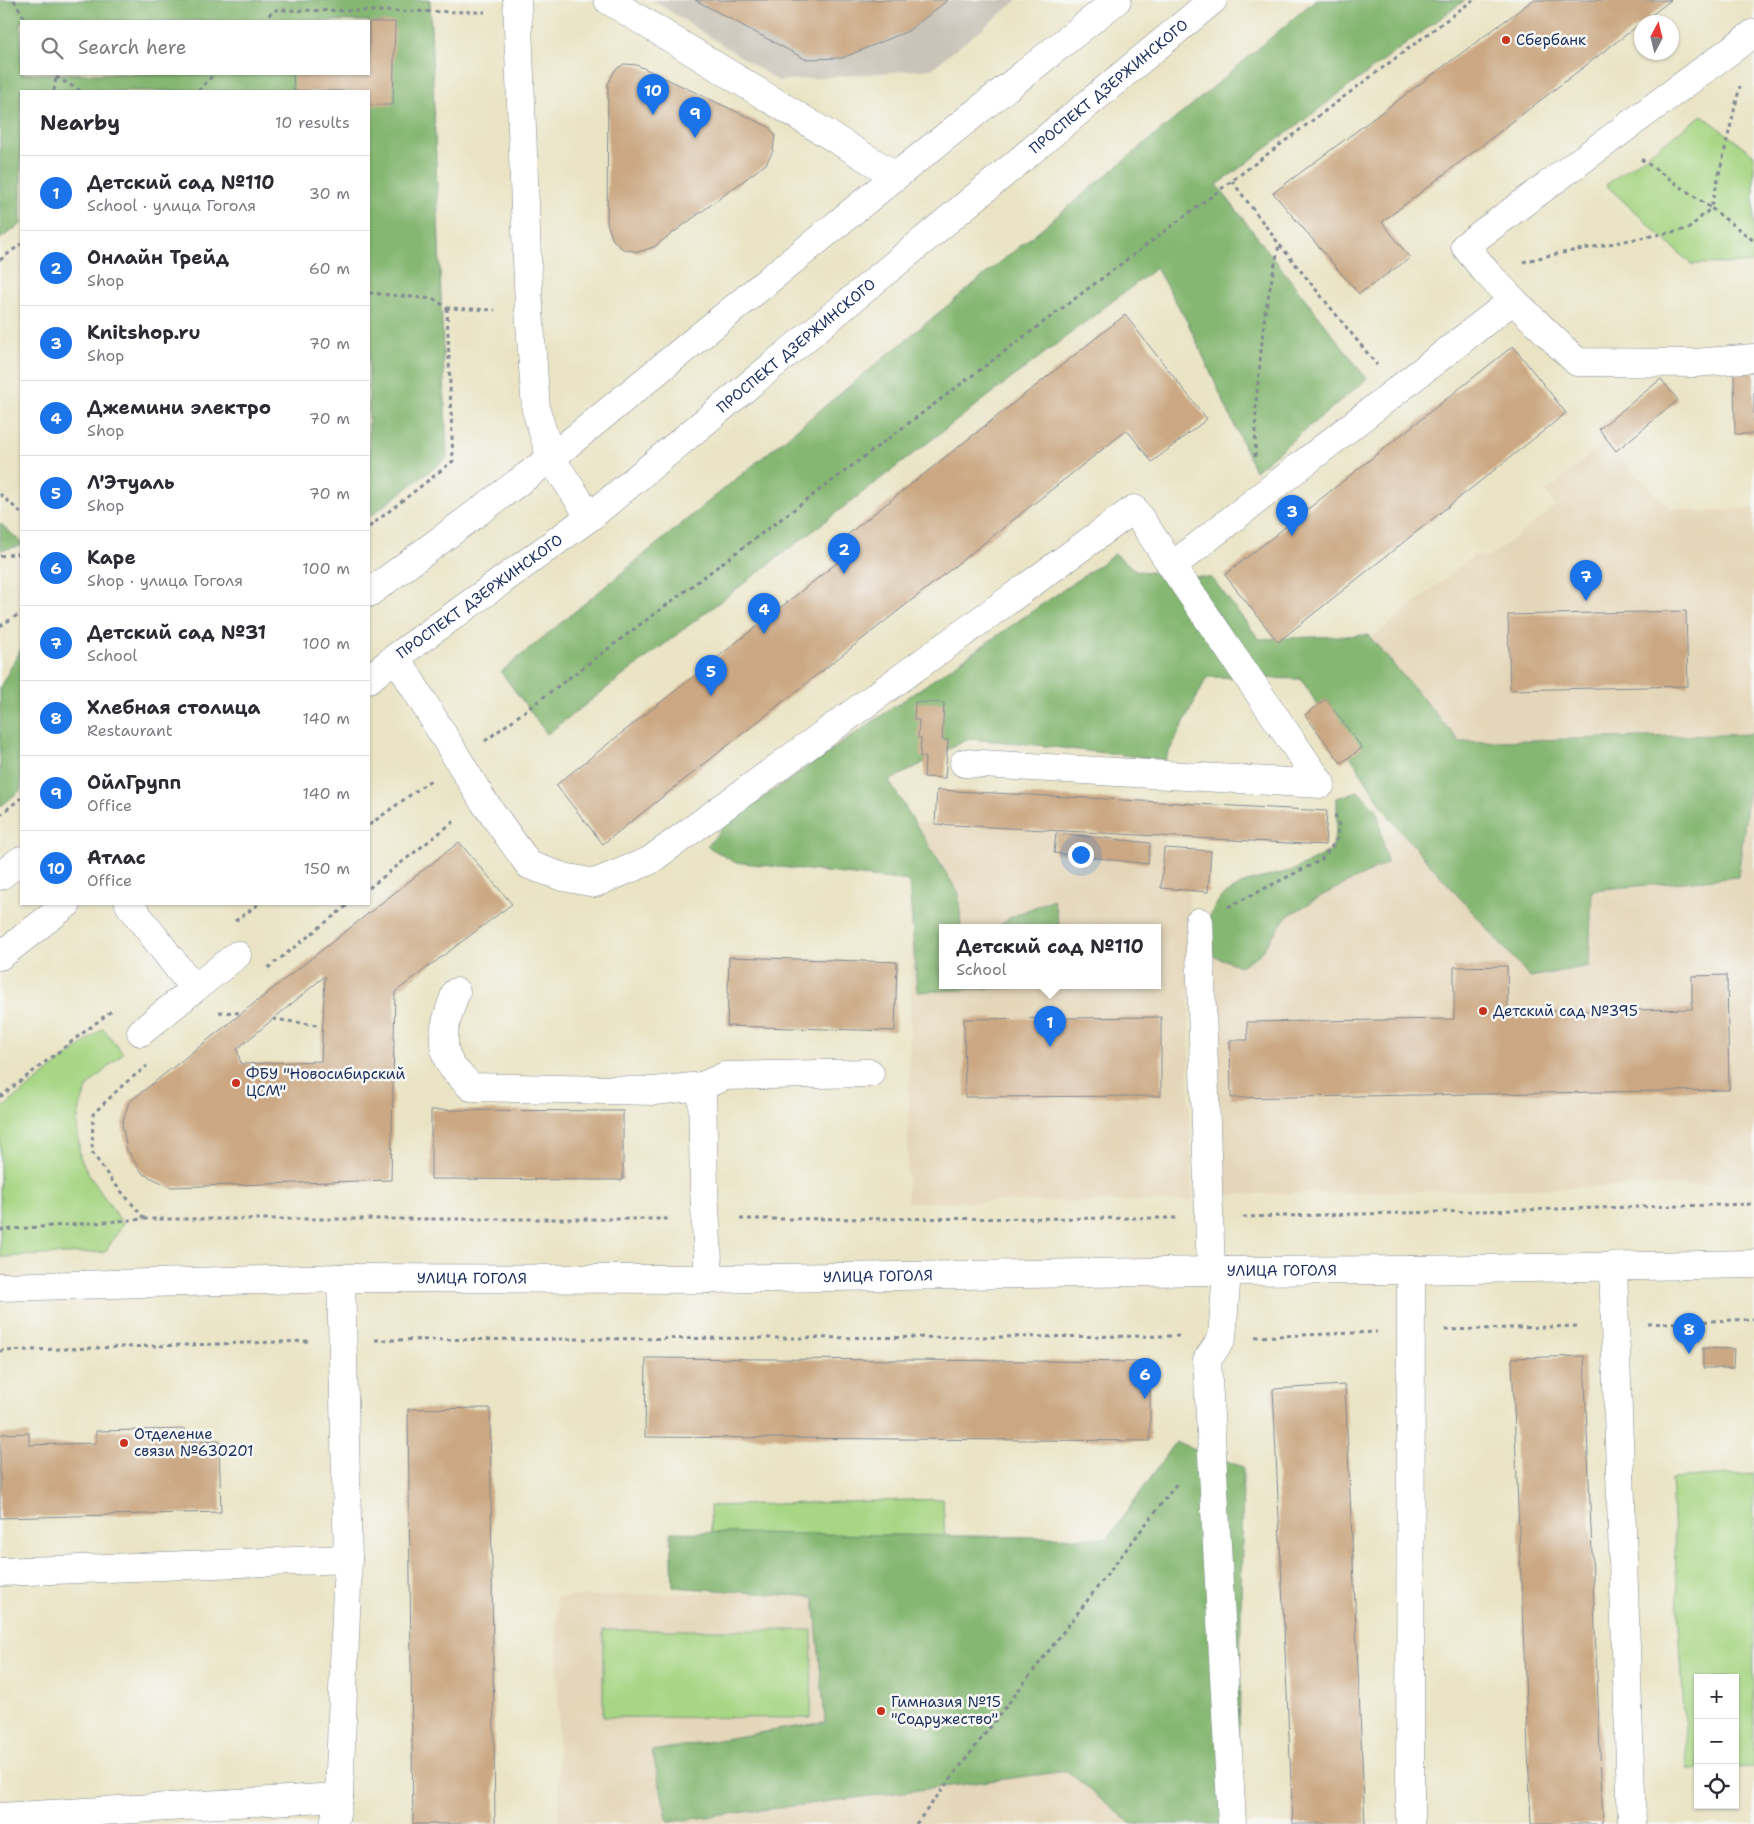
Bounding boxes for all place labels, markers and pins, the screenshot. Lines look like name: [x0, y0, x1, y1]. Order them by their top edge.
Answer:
place label: Сбербанк: [1516, 30, 1586, 50]
marker: Сбербанк: [1500, 34, 1512, 46]
pin: 10: [637, 74, 669, 115]
pin: 9: [679, 97, 711, 138]
pin: 3: [1276, 495, 1308, 536]
pin: 2: [828, 533, 860, 574]
pin: 7: [1570, 560, 1602, 601]
pin: 4: [748, 593, 780, 634]
pin: 5: [695, 655, 727, 696]
place label: Детский сад №395: [1493, 1001, 1638, 1021]
marker: Детский сад №395: [1477, 1005, 1489, 1017]
pin: 1: [1034, 1006, 1066, 1047]
place label: ФБУ "Новосибирский ЦСМ": [246, 1064, 406, 1101]
marker: ФБУ "Новосибирский ЦСМ": [230, 1077, 242, 1089]
pin: 8: [1673, 1313, 1705, 1354]
pin: 6: [1129, 1358, 1161, 1399]
place label: Отделение связи №630201: [134, 1424, 254, 1461]
marker: Отделение связи №630201: [118, 1437, 130, 1449]
place label: Гимназия №15 "Содружество": [891, 1692, 1001, 1729]
marker: Гимназия №15 "Содружество": [875, 1705, 887, 1717]

